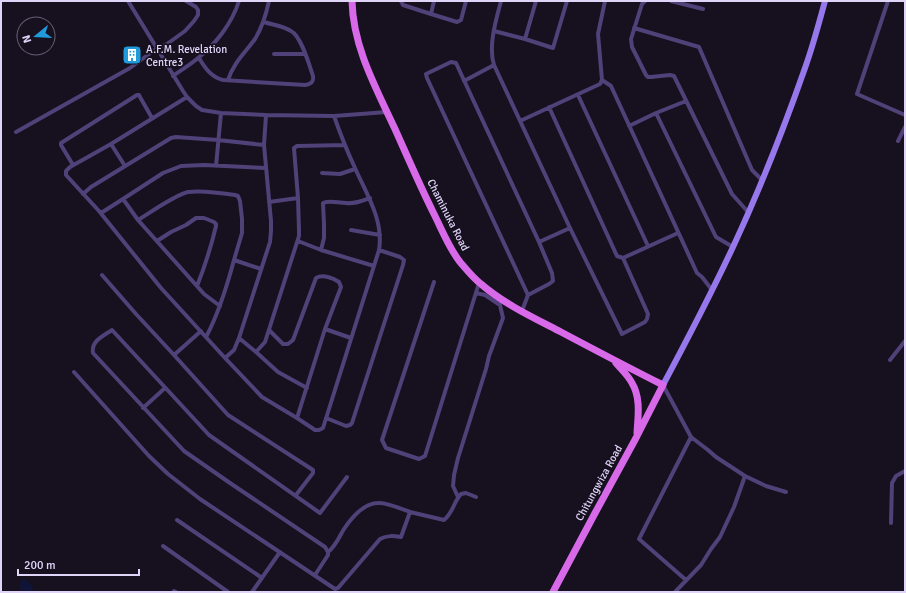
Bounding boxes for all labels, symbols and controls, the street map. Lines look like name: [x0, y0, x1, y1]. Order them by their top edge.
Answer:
north arrow: [16, 16, 56, 56]
text: N: [20, 33, 34, 45]
place label: A.F.M. Revelation Centre3: [146, 43, 227, 69]
building icon: A.F.M. Revelation Centre3: [121, 44, 143, 66]
street label: Chaminuka Road: [424, 177, 472, 253]
street label: Chitungwiza Road: [573, 443, 625, 523]
scale bar: [18, 551, 139, 577]
text: 200 m: [24, 558, 56, 573]

